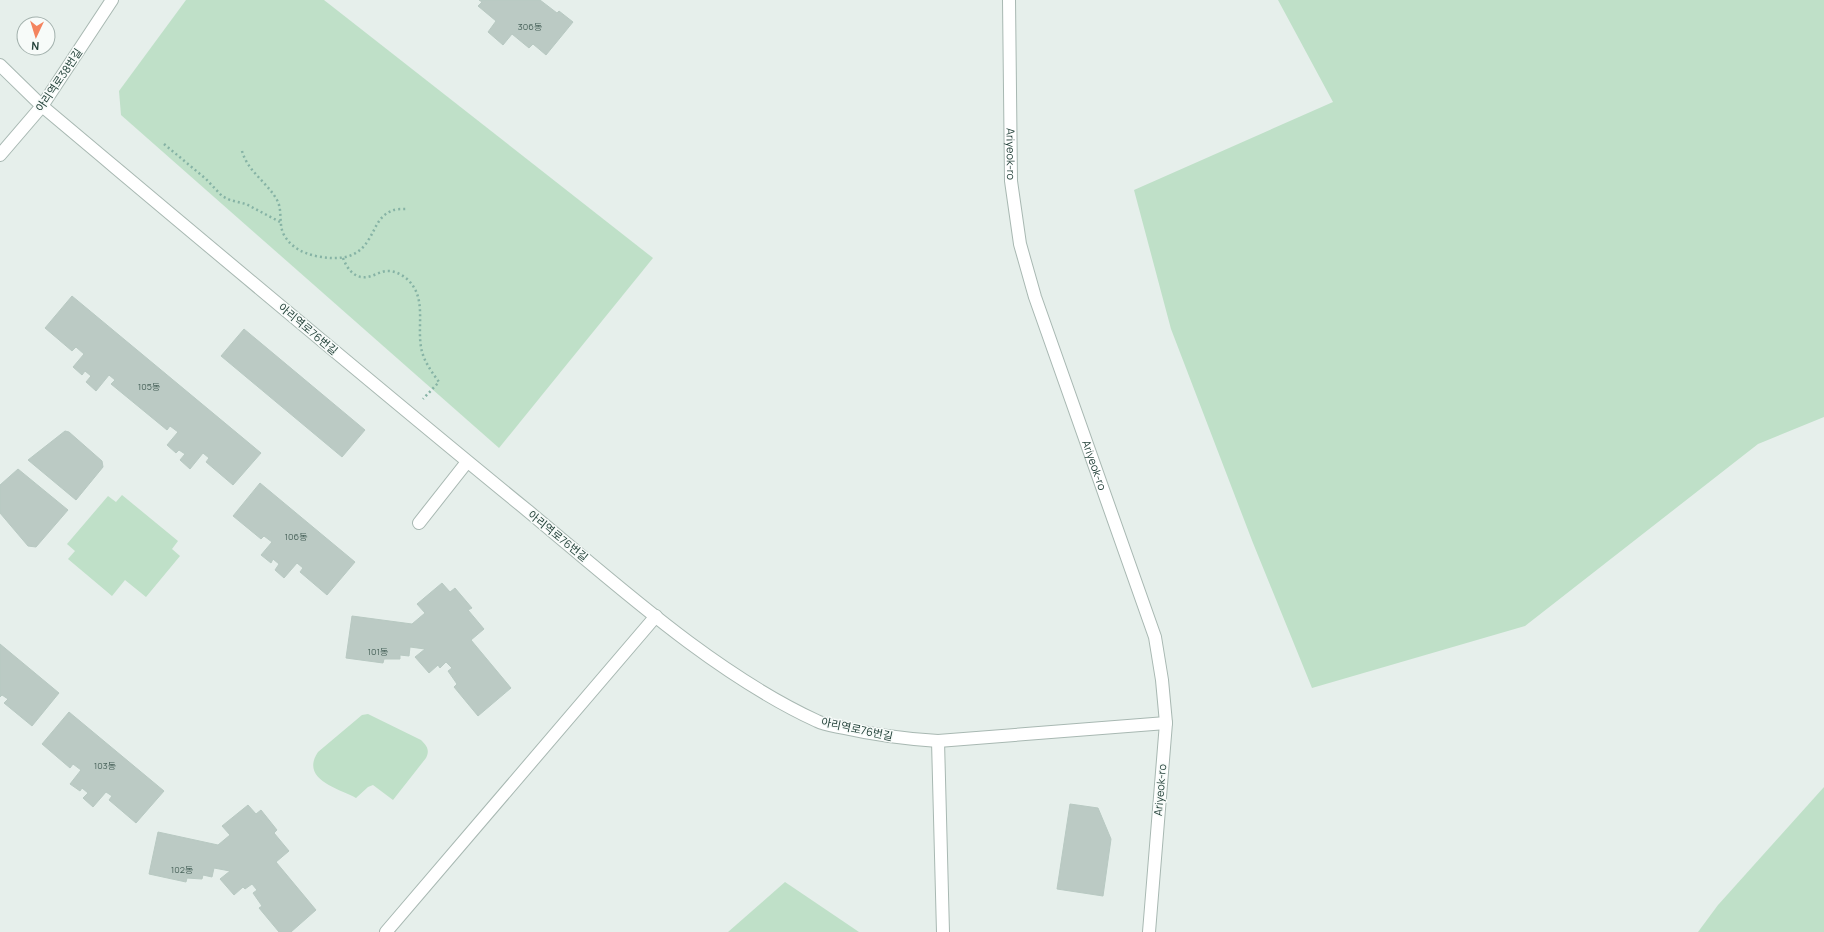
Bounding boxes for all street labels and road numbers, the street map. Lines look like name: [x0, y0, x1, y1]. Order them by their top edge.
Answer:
street label: 아리역로38번길: [32, 45, 85, 114]
street label: Ariyeok-ro: [1003, 128, 1019, 181]
street label: 아리역로76번길: [276, 299, 341, 358]
street label: Ariyeok-ro: [1079, 438, 1111, 493]
street label: 아리역로76번길: [525, 507, 591, 564]
street label: 아리역로76번길: [820, 714, 894, 743]
street label: Ariyeok-ro: [1150, 763, 1169, 817]

